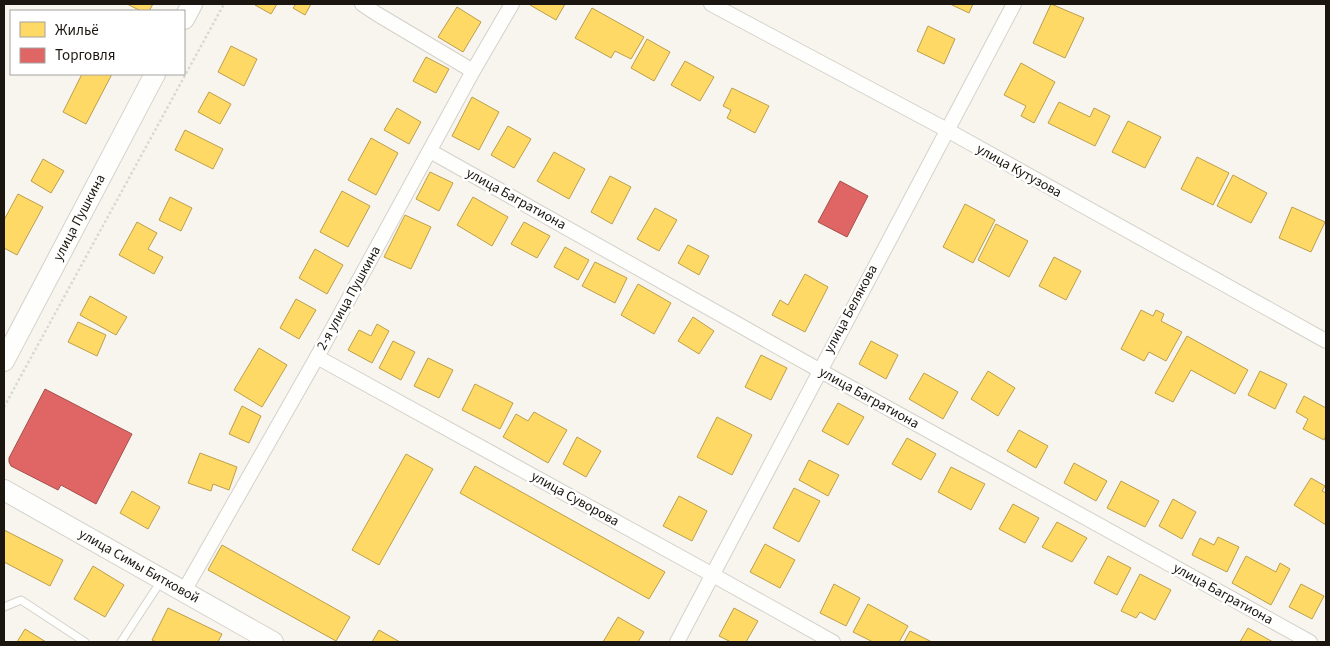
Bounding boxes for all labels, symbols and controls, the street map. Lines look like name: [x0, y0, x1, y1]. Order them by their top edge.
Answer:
legend: [10, 10, 185, 75]
text: Жильё: [55, 20, 99, 41]
text: Торговля: [55, 45, 115, 66]
street label: улица Кутузова: [973, 139, 1065, 203]
street label: улица Багратиона: [462, 163, 570, 235]
street label: улица Пушкина: [48, 171, 110, 265]
street label: 2-я улица Пушкина: [312, 242, 386, 354]
street label: улица Белякова: [819, 261, 883, 357]
street label: улица Багратиона: [815, 362, 923, 434]
street label: улица Суворова: [527, 466, 623, 532]
street label: улица Симы Битковой: [75, 524, 203, 608]
street label: улица Багратиона: [1169, 558, 1277, 630]

